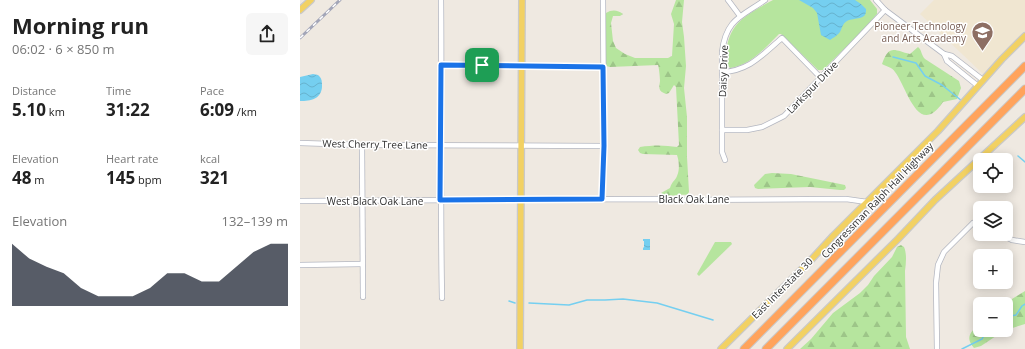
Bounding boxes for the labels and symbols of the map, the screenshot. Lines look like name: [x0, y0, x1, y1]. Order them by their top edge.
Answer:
place label: Pioneer Technology and Arts Academy: [874, 19, 967, 45]
school or university icon: Pioneer Technology and Arts Academy: [969, 19, 995, 52]
street label: Daisy Drive: [715, 44, 731, 97]
pin: [465, 48, 499, 82]
street label: Larkspur Drive: [783, 57, 841, 116]
street label: West Cherry Tree Lane: [322, 136, 428, 152]
street label: Congressman Ralph Hall Highway: [818, 138, 937, 261]
street label: Black Oak Lane: [659, 192, 730, 206]
street label: West Black Oak Lane: [327, 194, 424, 208]
street label: East Interstate 30: [748, 254, 816, 322]

